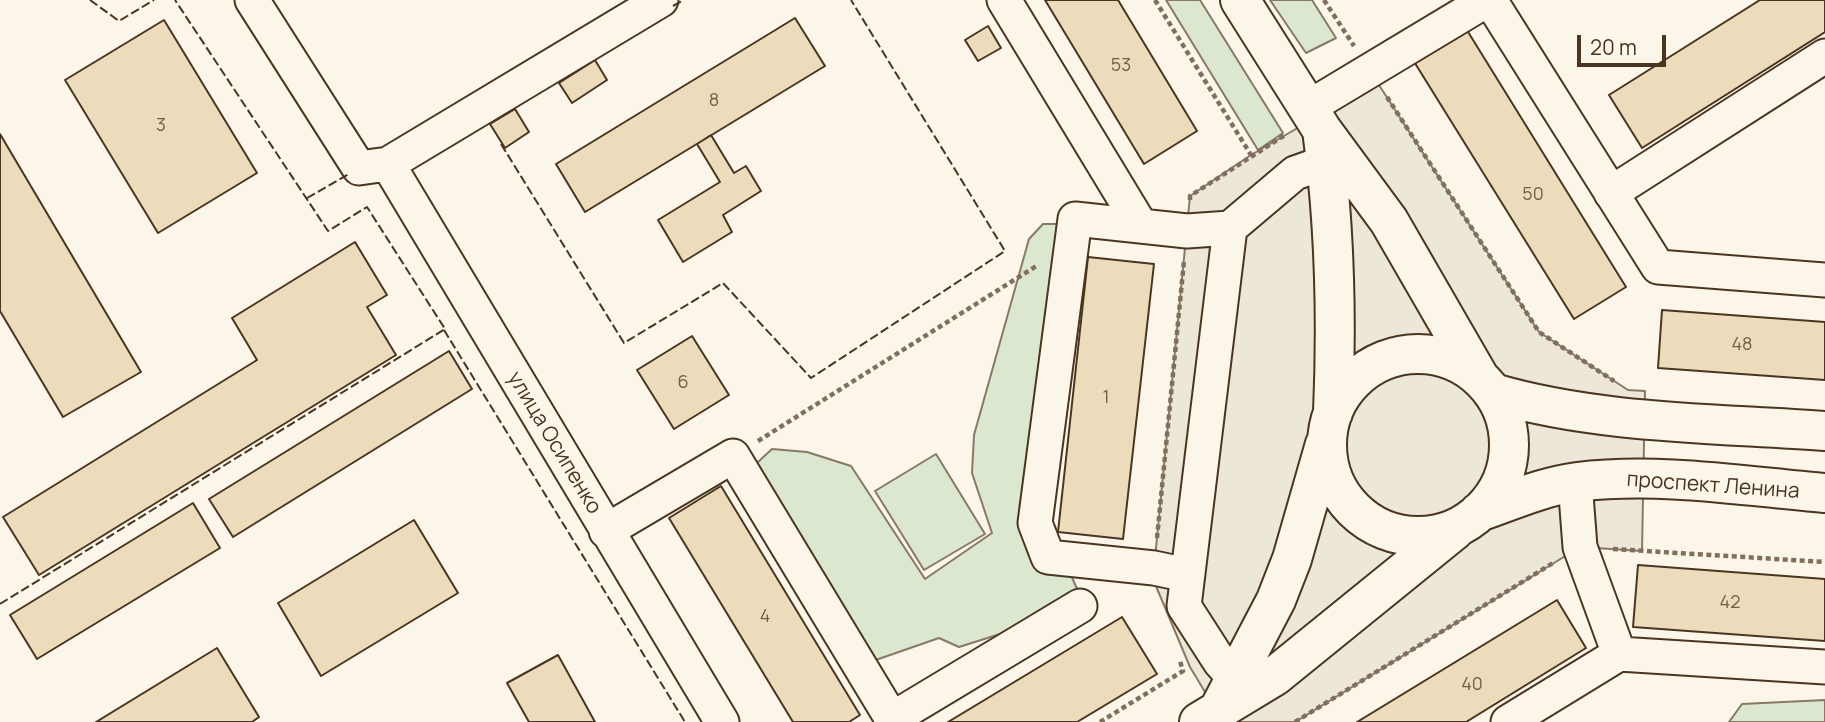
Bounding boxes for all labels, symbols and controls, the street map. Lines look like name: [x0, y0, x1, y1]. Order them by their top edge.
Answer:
scale bar: [1580, 21, 1669, 65]
text: 20 m: [1590, 33, 1637, 61]
house number: 53: [1111, 55, 1131, 77]
house number: 8: [709, 90, 719, 112]
house number: 3: [156, 115, 166, 137]
house number: 50: [1522, 184, 1544, 206]
house number: 48: [1731, 334, 1753, 356]
street label: улица Осипенко: [502, 367, 606, 519]
house number: 6: [677, 372, 689, 394]
house number: 1: [1102, 387, 1110, 409]
street label: проспект Ленина: [1626, 467, 1800, 505]
house number: 42: [1720, 592, 1740, 614]
house number: 4: [760, 606, 770, 628]
house number: 40: [1461, 674, 1483, 696]

